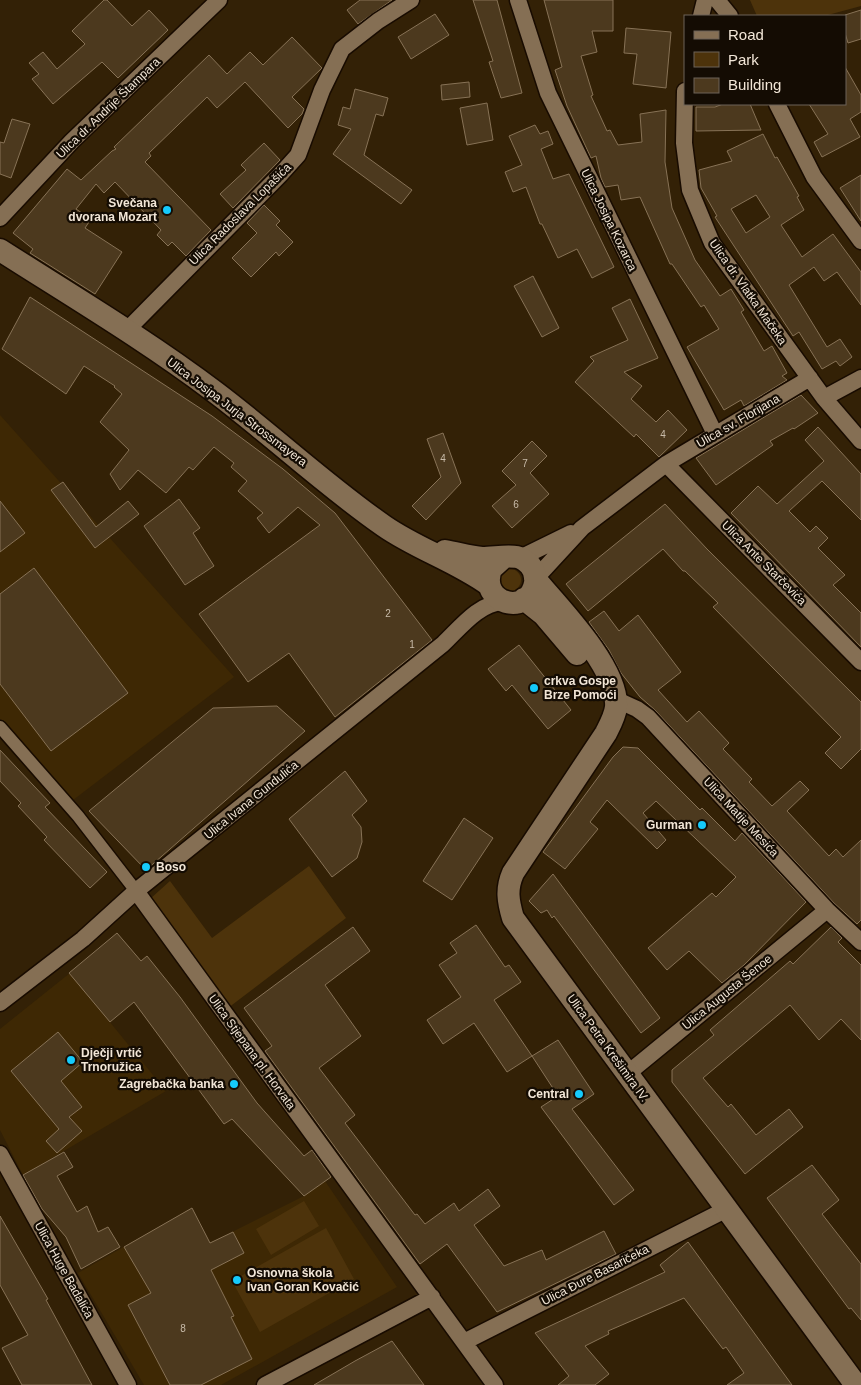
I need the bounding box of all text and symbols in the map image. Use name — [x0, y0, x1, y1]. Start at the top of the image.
legend — [684, 15, 846, 105]
text: Road — [728, 26, 764, 43]
text: Park — [728, 51, 759, 68]
street label: Ulica dr. Andrije Štampara — [53, 54, 163, 161]
text: Building — [728, 76, 781, 93]
street label: Ulica Radoslava Lopašića — [186, 160, 294, 268]
street label: Ulica Josipa Kozarca — [578, 167, 640, 274]
place label: Svečana dvorana Mozart — [68, 196, 157, 224]
marker: Svečana dvorana Mozart — [161, 204, 173, 216]
street label: Ulica dr. Vlatka Mačeka — [706, 237, 790, 348]
street label: Ulica Josipa Jurja Strossmayera — [164, 355, 310, 469]
street label: Ulica sv. Florijana — [694, 391, 782, 451]
house number: 4 — [660, 429, 666, 440]
house number: 4 — [440, 453, 446, 464]
house number: 7 — [522, 458, 528, 469]
house number: 6 — [513, 499, 519, 510]
street label: Ulica Ante Starčevića — [719, 518, 809, 608]
house number: 2 — [385, 608, 391, 619]
house number: 1 — [409, 639, 415, 650]
place label: crkva Gospe Brze Pomoći — [544, 674, 617, 702]
marker: crkva Gospe Brze Pomoći — [528, 682, 540, 694]
street label: Ulica Ivana Gundulića — [201, 758, 301, 842]
street label: Ulica Matije Mesića — [701, 774, 782, 860]
place label: Gurman — [646, 818, 692, 832]
marker: Gurman — [696, 819, 708, 831]
place label: Boso — [156, 860, 186, 874]
marker: Boso — [140, 861, 152, 873]
street label: Ulica Augusta Šenoe — [679, 951, 775, 1033]
street label: Ulica Petra Krešimira IV. — [564, 991, 652, 1105]
street label: Ulica Stjepana pl. Horvata — [206, 992, 299, 1112]
place label: Dječji vrtić Trnoružica — [81, 1046, 142, 1074]
marker: Dječji vrtić Trnoružica — [65, 1054, 77, 1066]
place label: Zagrebačka banka — [119, 1077, 224, 1091]
marker: Zagrebačka banka — [228, 1078, 240, 1090]
place label: Central — [528, 1087, 569, 1101]
marker: Central — [573, 1088, 585, 1100]
street label: Ulica Huge Badalića — [32, 1219, 96, 1321]
street label: Ulica Đure Basaričeka — [539, 1242, 651, 1308]
place label: Osnovna škola Ivan Goran Kovačić — [247, 1266, 359, 1294]
marker: Osnovna škola Ivan Goran Kovačić — [231, 1274, 243, 1286]
house number: 8 — [180, 1323, 186, 1334]

